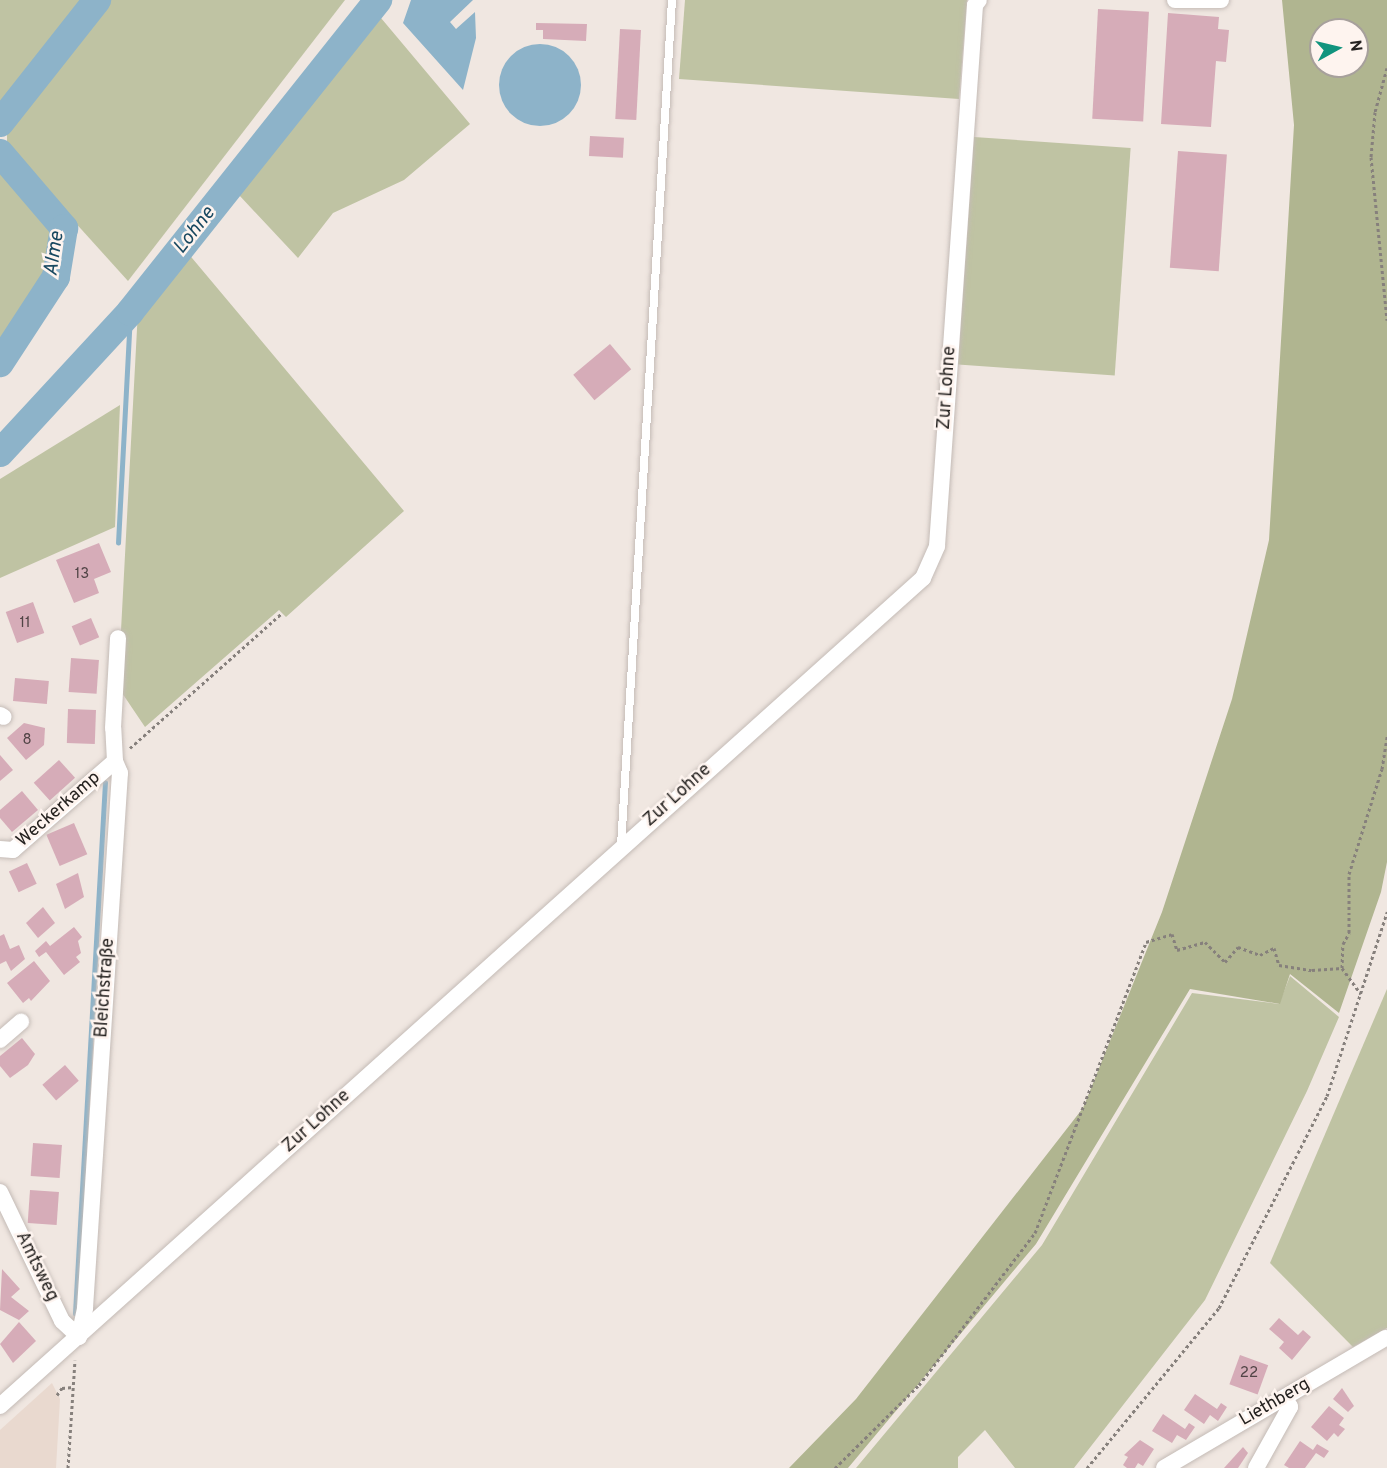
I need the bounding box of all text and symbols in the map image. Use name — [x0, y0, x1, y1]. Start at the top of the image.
north arrow — [1309, 18, 1369, 78]
text: N — [1344, 39, 1366, 53]
water label: Lohne — [169, 203, 221, 259]
water label: Alme — [40, 230, 70, 278]
street label: Zur Lohne — [934, 346, 962, 430]
house number: 13 — [75, 566, 89, 584]
house number: 11 — [19, 615, 31, 633]
house number: 8 — [22, 732, 32, 750]
street label: Zur Lohne — [640, 760, 716, 832]
street label: Weckerkamp — [13, 768, 105, 852]
street label: Bleichstraße — [92, 937, 120, 1039]
street label: Zur Lohne — [279, 1086, 355, 1158]
street label: Amtsweg — [10, 1229, 62, 1305]
house number: 22 — [1240, 1365, 1258, 1383]
street label: Liethberg — [1236, 1374, 1314, 1432]

